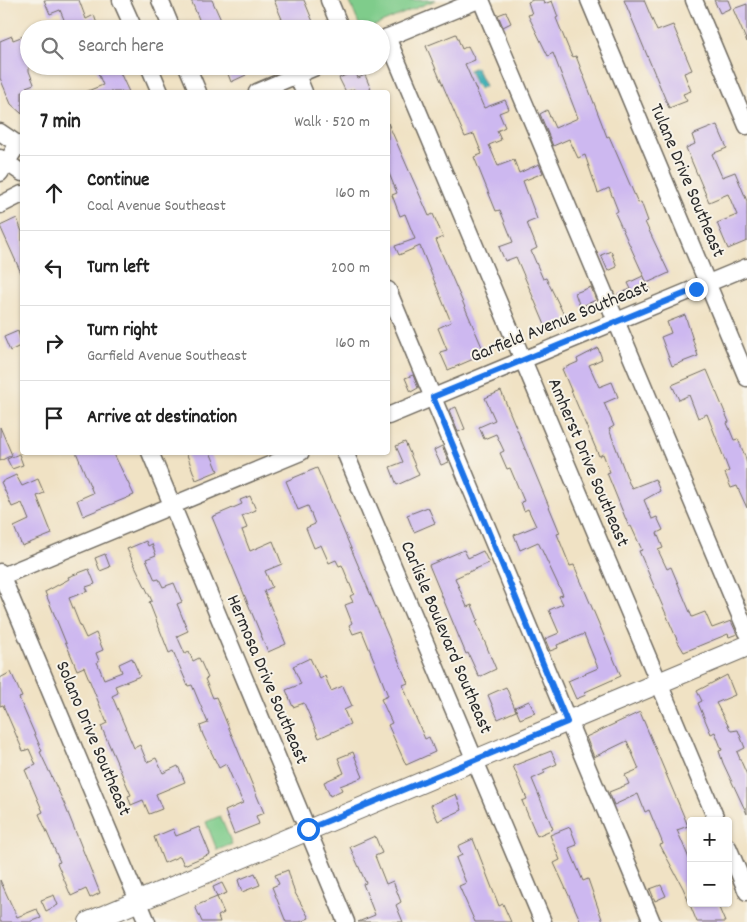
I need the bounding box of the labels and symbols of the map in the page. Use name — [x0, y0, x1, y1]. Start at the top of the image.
street label: Tulane Drive Southeast — [641, 100, 731, 262]
street label: Garfield Avenue Southeast — [467, 275, 653, 371]
route end — [685, 278, 708, 301]
street label: Amherst Drive Southeast — [539, 374, 635, 552]
street label: Carlisle Boulevard Southeast — [392, 537, 498, 739]
street label: Hermosa Drive Southeast — [218, 591, 314, 769]
street label: Solano Drive Southeast — [47, 657, 137, 821]
route start — [297, 818, 320, 841]

